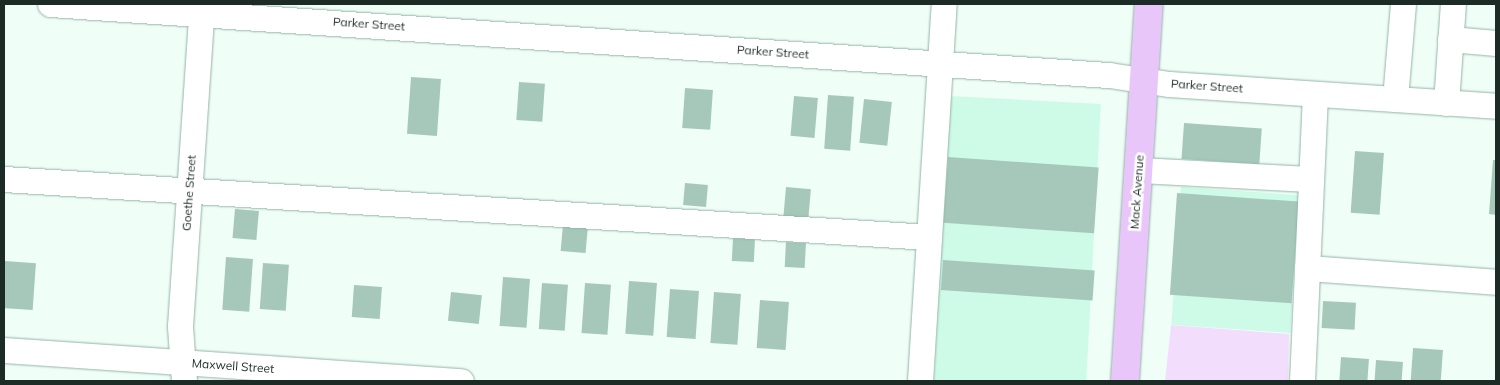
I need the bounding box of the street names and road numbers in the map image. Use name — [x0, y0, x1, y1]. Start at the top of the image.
street label: Parker Street — [332, 14, 406, 34]
street label: Parker Street — [736, 42, 810, 62]
street label: Parker Street — [1170, 76, 1244, 96]
street label: Goethe Street — [179, 154, 199, 232]
street label: Mack Avenue — [1127, 154, 1147, 230]
street label: Maxwell Street — [191, 356, 275, 376]

